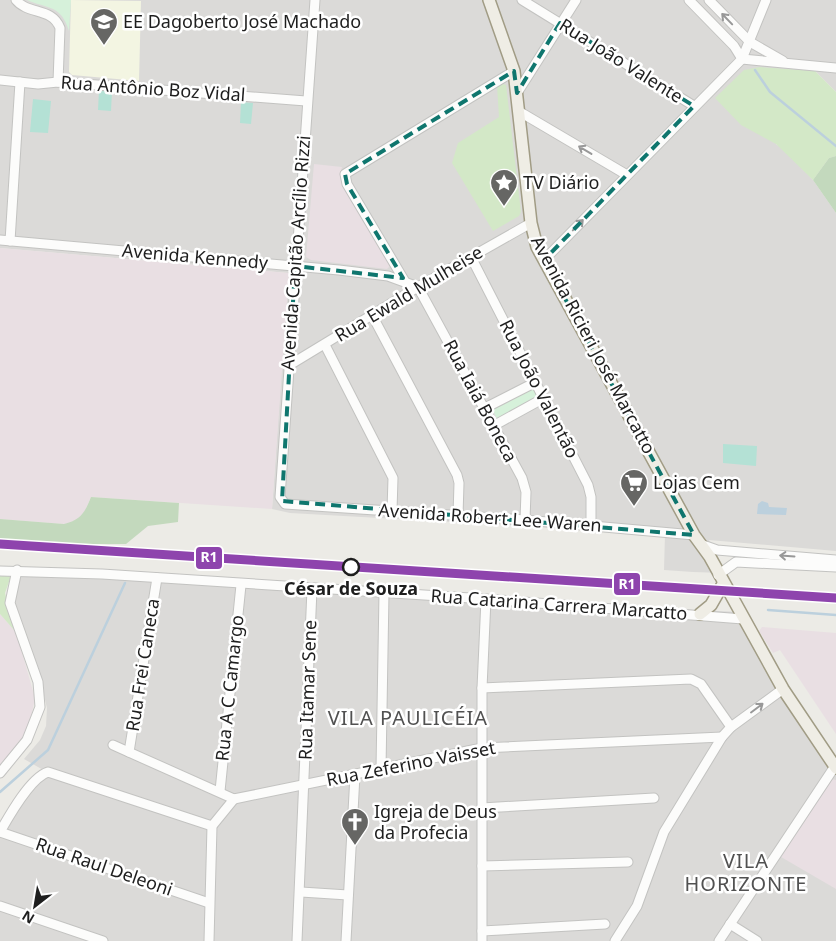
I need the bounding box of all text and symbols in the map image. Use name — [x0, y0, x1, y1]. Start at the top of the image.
school or university icon: EE Dagoberto José Machado — [89, 7, 119, 46]
place label: EE Dagoberto José Machado — [123, 9, 361, 33]
street label: Rua João Valente — [555, 12, 688, 108]
one-way arrow — [721, 12, 733, 25]
street label: Rua Antônio Boz Vidal — [60, 70, 246, 106]
street label: Avenida Capitão Arcílio Rizzi — [275, 134, 315, 371]
one-way arrow — [579, 145, 593, 155]
place icon: TV Diário — [489, 168, 519, 207]
place label: TV Diário — [523, 170, 599, 194]
one-way arrow — [572, 219, 584, 232]
street label: Avenida Ricieri José Marcatto — [526, 231, 662, 458]
street label: Avenida Kennedy — [121, 238, 270, 274]
street label: Rua Ewald Mulheise — [330, 239, 487, 347]
street label: Rua João Valentão — [495, 315, 585, 462]
street label: Rua Iaiá Boneca — [439, 335, 523, 466]
supermarket icon: Lojas Cem — [619, 468, 649, 507]
place label: Lojas Cem — [653, 470, 740, 494]
street label: Avenida Robert Lee Waren — [378, 497, 602, 537]
line badge: R1 — [195, 546, 223, 570]
text: R1 — [200, 547, 218, 566]
one-way arrow — [780, 551, 796, 560]
marker: César de Souza — [342, 558, 360, 576]
line badge: R1 — [613, 572, 641, 596]
text: R1 — [618, 574, 636, 593]
place label: César de Souza — [284, 576, 418, 600]
street label: Rua Catarina Carrera Marcatto — [430, 583, 688, 625]
street label: Rua Frei Caneca — [120, 597, 164, 733]
street label: Rua A C Camargo — [209, 614, 249, 762]
street label: Rua Itamar Sene — [293, 620, 321, 760]
one-way arrow — [750, 703, 764, 713]
district label: VILA PAULICÉIA — [328, 704, 488, 731]
street label: Rua Zeferino Vaisset — [324, 735, 498, 791]
place label: Igreja de Deus da Profecia — [374, 799, 497, 844]
church icon: Igreja de Deus da Profecia — [340, 807, 370, 846]
street label: Rua Raul Deleoni — [33, 831, 176, 901]
district label: VILA HORIZONTE — [685, 847, 807, 897]
north arrow — [10, 881, 60, 931]
text: N — [18, 906, 38, 929]

